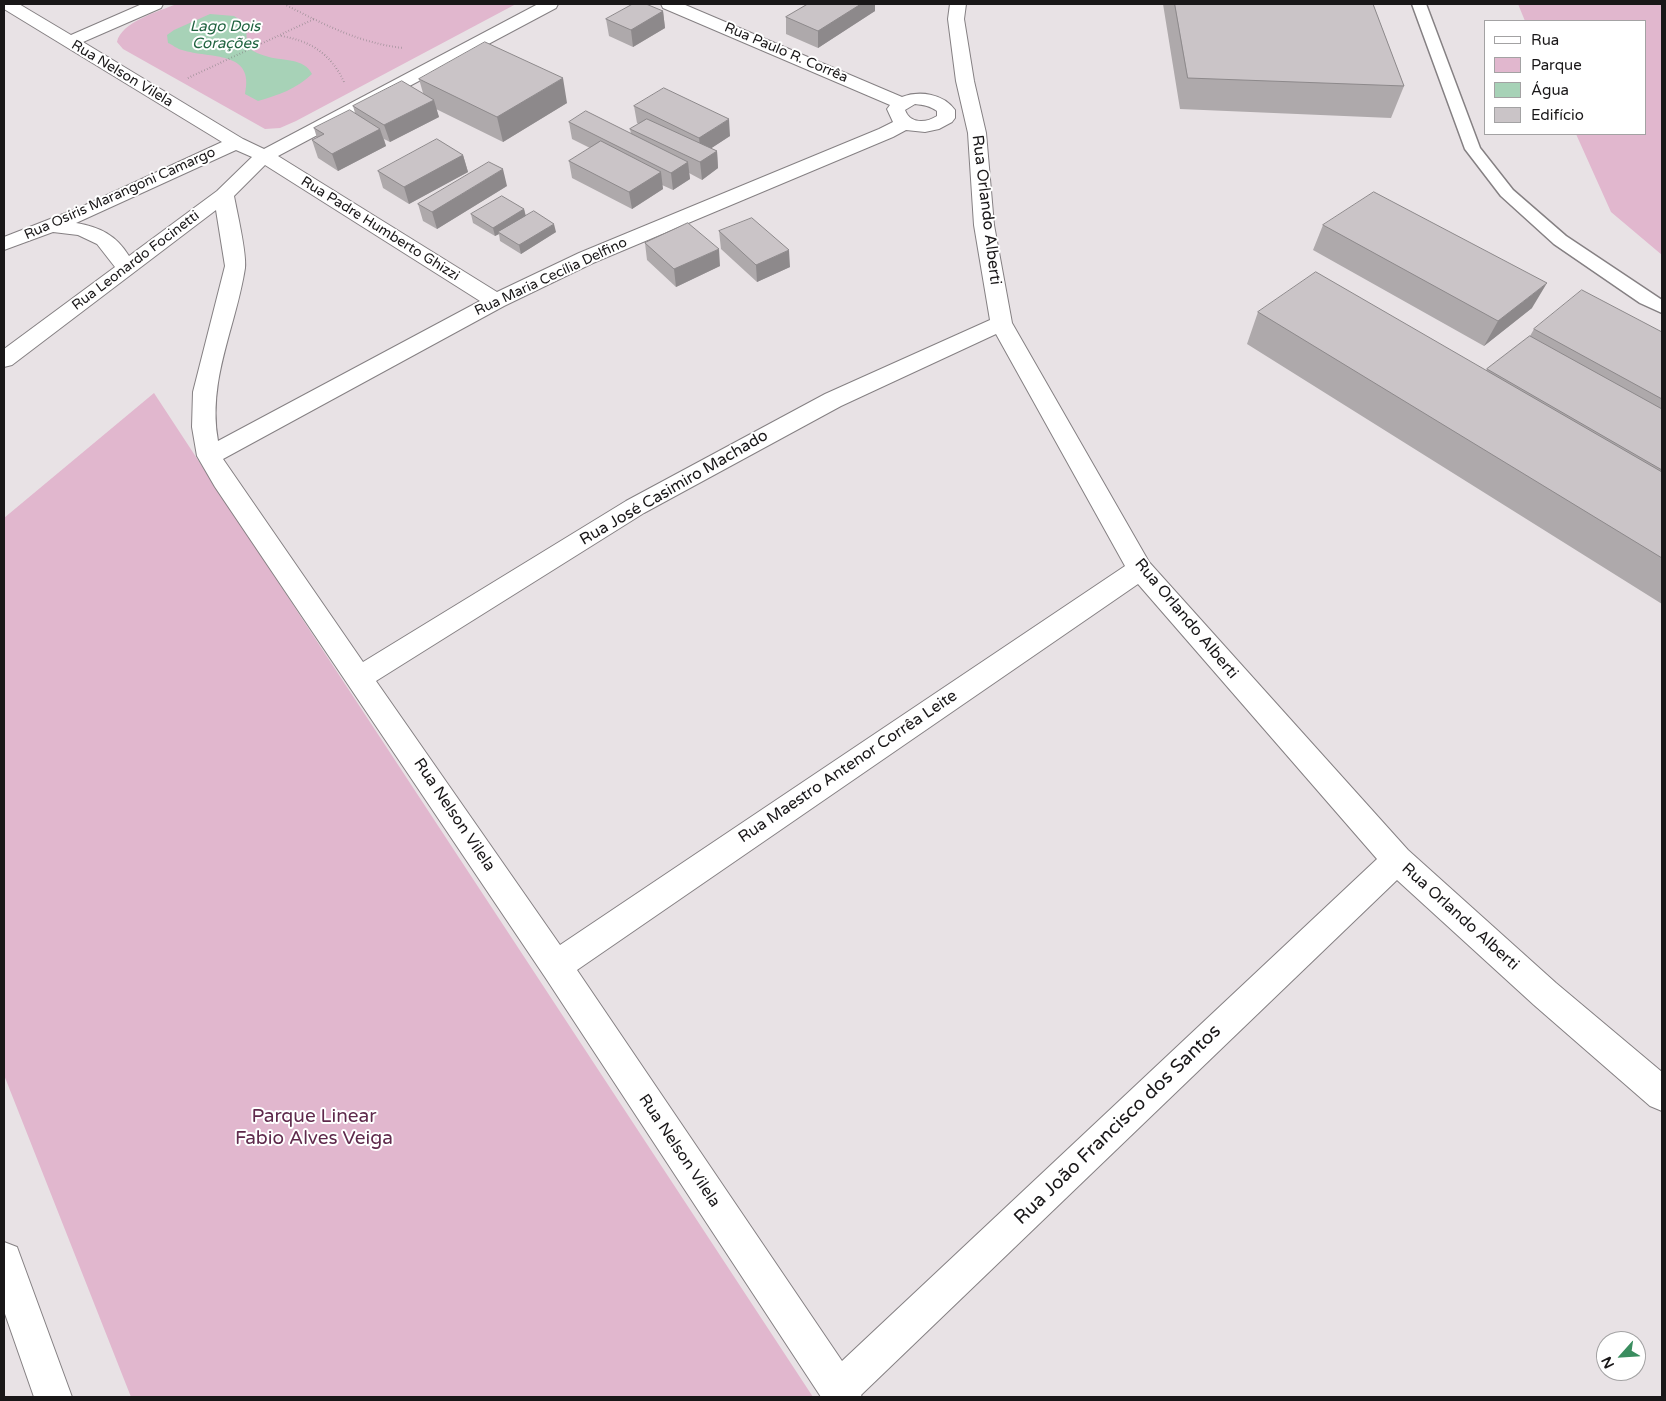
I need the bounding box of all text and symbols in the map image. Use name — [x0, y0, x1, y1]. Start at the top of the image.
water label: Lago Dois Corações — [190, 18, 260, 53]
street label: Rua Paulo R. Corrêa — [722, 19, 850, 87]
legend — [1484, 20, 1646, 135]
text: Rua — [1531, 31, 1559, 49]
street label: Rua Nelson Vilela — [68, 37, 176, 111]
text: Parque — [1531, 56, 1582, 74]
text: Água — [1531, 81, 1569, 99]
text: Edifício — [1531, 106, 1584, 124]
street label: Rua Orlando Alberti — [967, 134, 1005, 286]
street label: Rua Osíris Marangoni Camargo — [22, 144, 218, 244]
street label: Rua Padre Humberto Ghizzi — [298, 173, 462, 285]
street label: Rua Leonardo Focinetti — [69, 208, 203, 314]
street label: Rua Maria Cecília Delfino — [472, 234, 630, 320]
street label: Rua José Casimiro Machado — [576, 426, 772, 550]
street label: Rua Orlando Alberti — [1130, 555, 1242, 683]
street label: Rua Maestro Antenor Corrêa Leite — [735, 686, 961, 848]
street label: Rua Nelson Vilela — [409, 755, 499, 875]
street label: Rua Orlando Alberti — [1397, 859, 1523, 975]
street label: Rua João Francisco dos Santos — [1010, 1020, 1226, 1230]
street label: Rua Nelson Vilela — [634, 1091, 724, 1211]
park label: Parque Linear Fabio Alves Veiga — [235, 1106, 393, 1150]
north arrow — [1596, 1331, 1646, 1381]
text: N — [1598, 1354, 1618, 1371]

